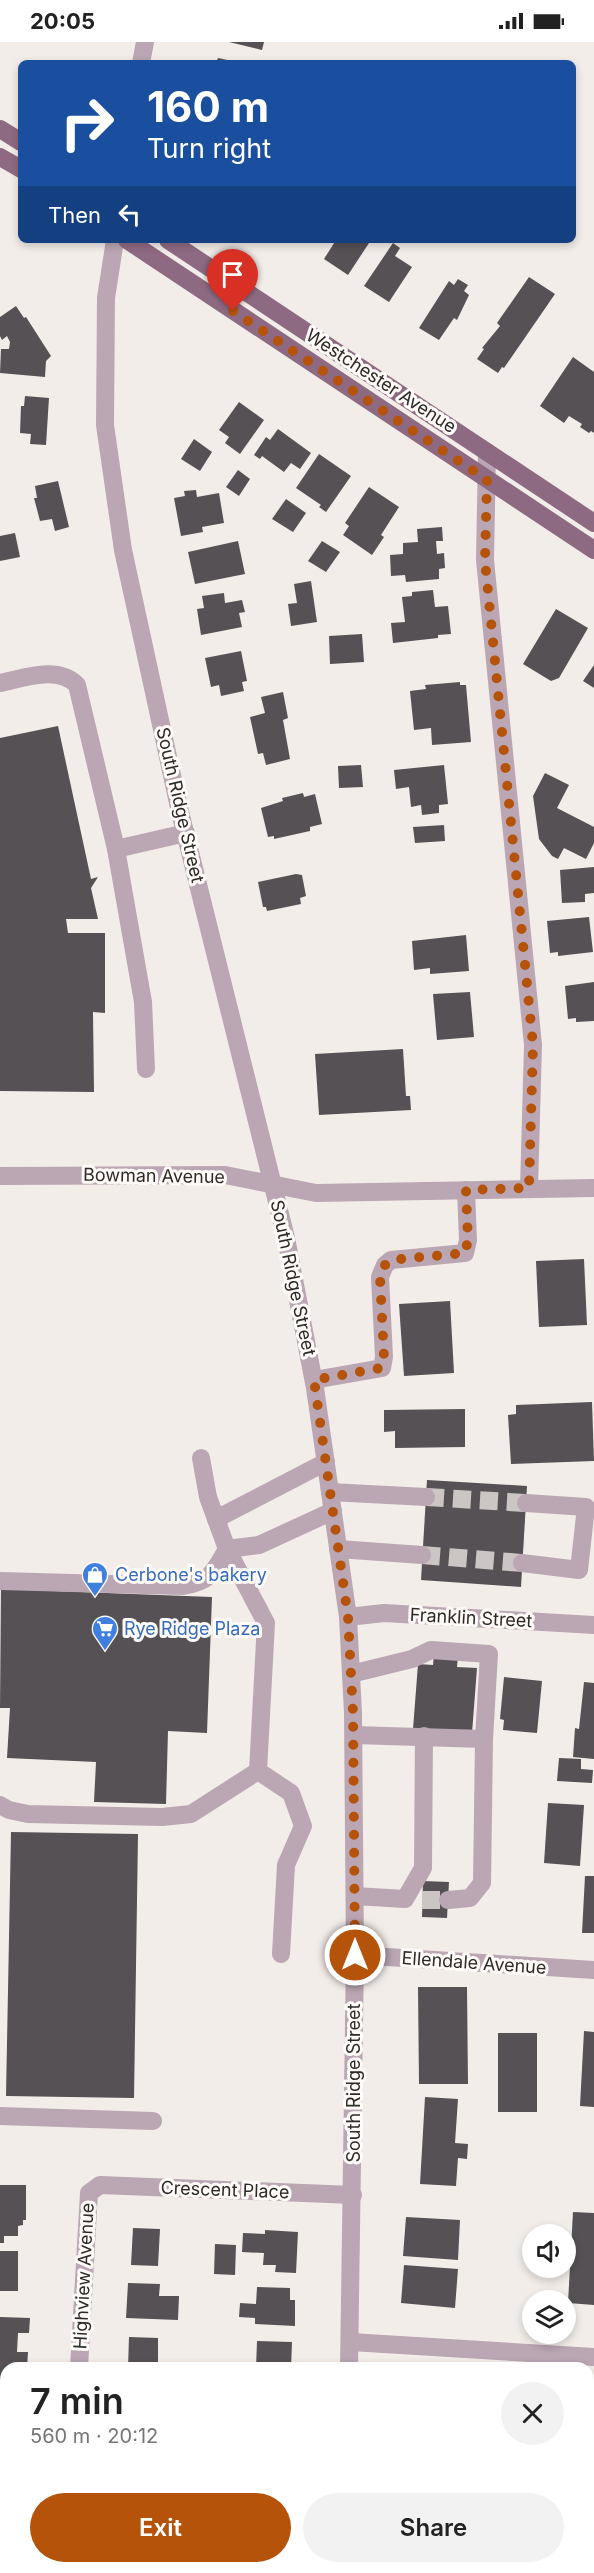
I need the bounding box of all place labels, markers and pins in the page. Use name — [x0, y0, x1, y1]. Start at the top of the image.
pin — [207, 249, 258, 311]
shop icon: Cerbone's bakery — [80, 1560, 110, 1598]
place label: Cerbone's bakery — [115, 1564, 267, 1585]
supermarket icon: Rye Ridge Plaza — [90, 1614, 120, 1652]
place label: Rye Ridge Plaza — [124, 1618, 260, 1639]

